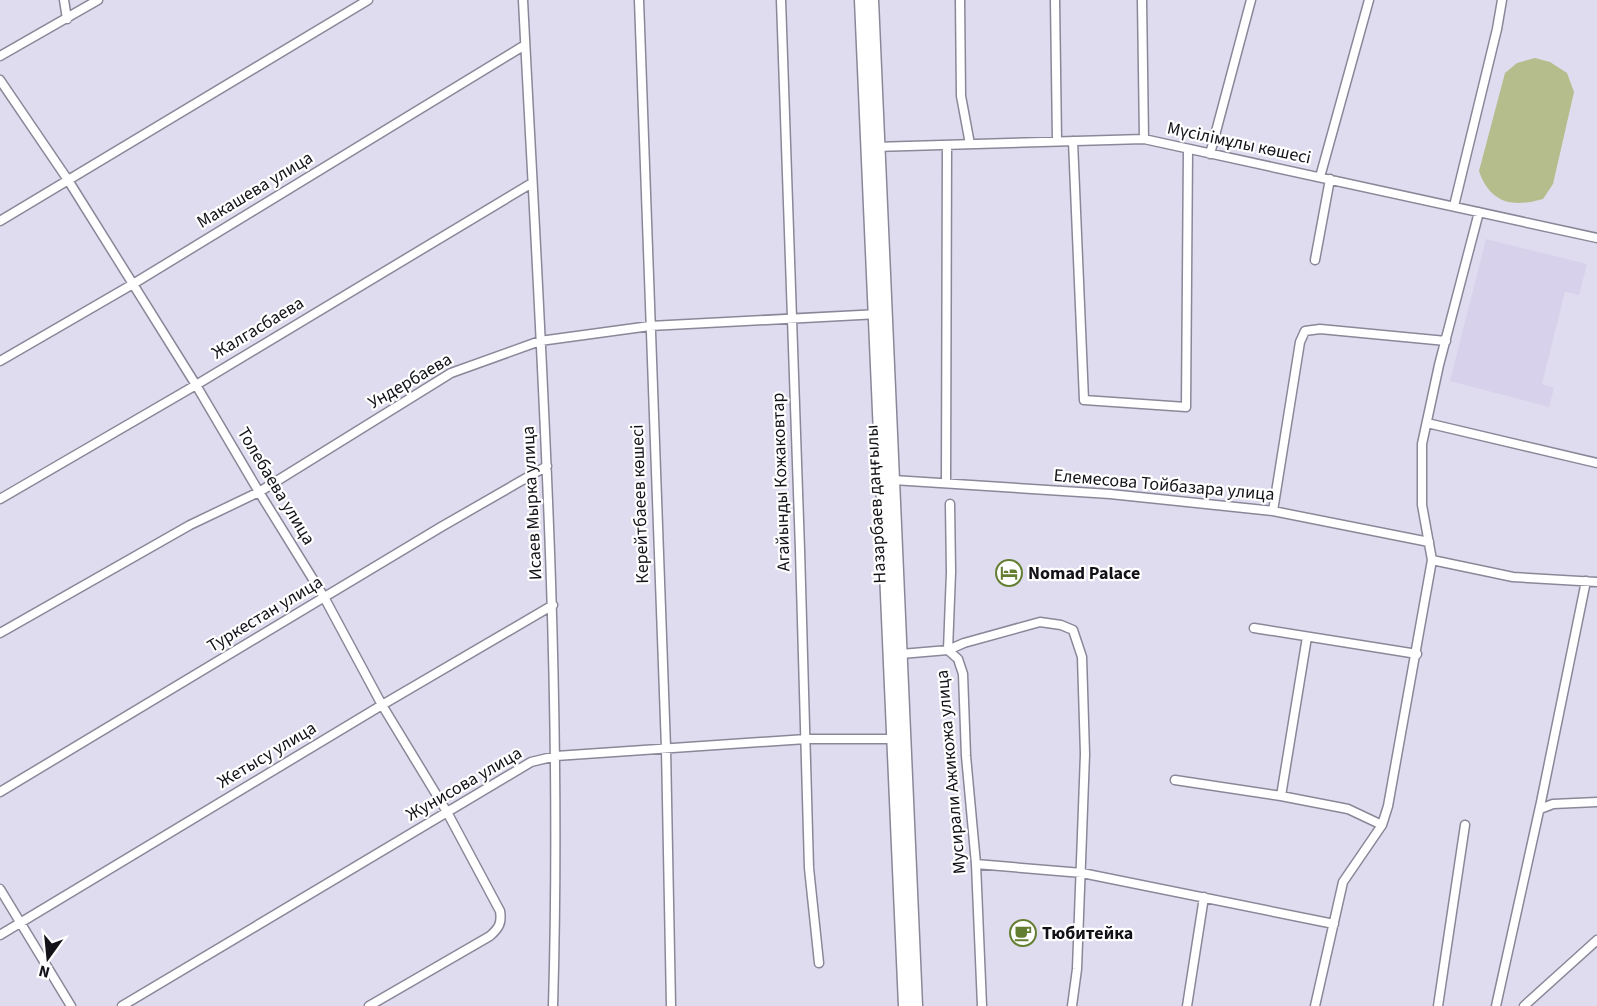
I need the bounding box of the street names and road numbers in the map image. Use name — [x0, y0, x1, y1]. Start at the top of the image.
street label: Мүсілімұлы көшесі — [1165, 116, 1313, 170]
street label: Макашева улица — [192, 145, 318, 235]
street label: Жалгасбаева — [207, 291, 309, 365]
street label: Ундербаева — [363, 347, 457, 415]
street label: Агайынды Кожаковтар — [765, 392, 797, 572]
street label: Толебаева улица — [231, 422, 321, 550]
street label: Керейтбаеев көшесі — [625, 424, 655, 584]
street label: Назарбаев даңғылы — [859, 424, 893, 584]
street label: Исаев Мырка улица — [515, 425, 549, 581]
street label: Елемесова Тойбазара улица — [1053, 463, 1275, 507]
street label: Туркестан улица — [202, 570, 328, 658]
street label: Мусирали Ажикожа улица — [930, 669, 972, 875]
street label: Жетысу улица — [213, 716, 321, 794]
street label: Жунисова улица — [401, 741, 527, 827]

